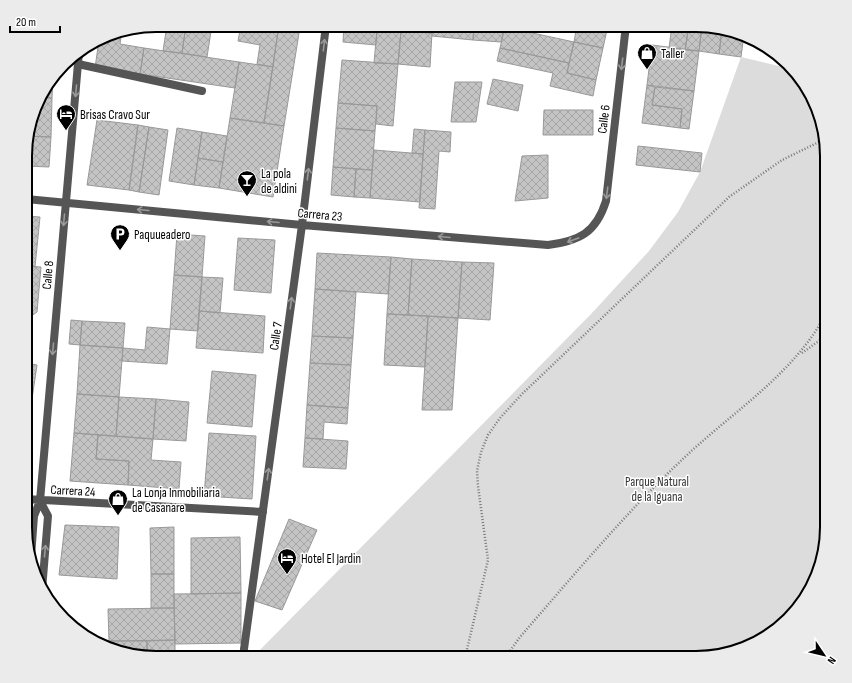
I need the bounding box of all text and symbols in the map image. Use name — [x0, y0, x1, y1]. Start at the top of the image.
scale bar — [10, 8, 60, 34]
text: 20 m — [16, 15, 36, 30]
one-way arrow — [320, 39, 328, 52]
shop icon: Taller — [636, 42, 658, 70]
place label: Taller — [661, 46, 684, 62]
one-way arrow — [618, 57, 625, 70]
one-way arrow — [72, 84, 80, 97]
hotel icon: Brisas Cravo Sur — [55, 103, 77, 131]
street label: Calle 6 — [594, 103, 614, 134]
place label: Brisas Cravo Sur — [80, 107, 150, 123]
place label: La pola de aldini — [261, 166, 297, 197]
one-way arrow — [304, 168, 312, 181]
bar icon: La pola de aldini — [236, 169, 258, 197]
one-way arrow — [603, 186, 611, 199]
street label: Carrera 23 — [297, 205, 343, 225]
one-way arrow — [137, 206, 150, 214]
one-way arrow — [60, 213, 68, 226]
one-way arrow — [267, 219, 280, 226]
parking icon: Paquueadero — [109, 223, 131, 251]
place label: Paquueadero — [134, 227, 190, 243]
one-way arrow — [438, 233, 451, 240]
one-way arrow — [567, 237, 580, 244]
street label: Calle 8 — [39, 260, 57, 290]
one-way arrow — [287, 297, 295, 310]
street label: Calle 7 — [266, 320, 286, 351]
one-way arrow — [49, 343, 56, 356]
one-way arrow — [264, 467, 272, 480]
park label: Parque Natural de la Iguana — [625, 474, 689, 505]
street label: Carrera 24 — [50, 482, 96, 500]
place label: La Lonja Inmobiliaria de Casanare — [132, 485, 220, 516]
shop icon: La Lonja Inmobiliaria de Casanare — [107, 488, 129, 516]
one-way arrow — [42, 545, 49, 558]
hotel icon: Hotel El Jardin — [276, 547, 298, 575]
place label: Hotel El Jardin — [301, 551, 361, 567]
north arrow — [804, 635, 844, 675]
text: N — [825, 654, 839, 667]

